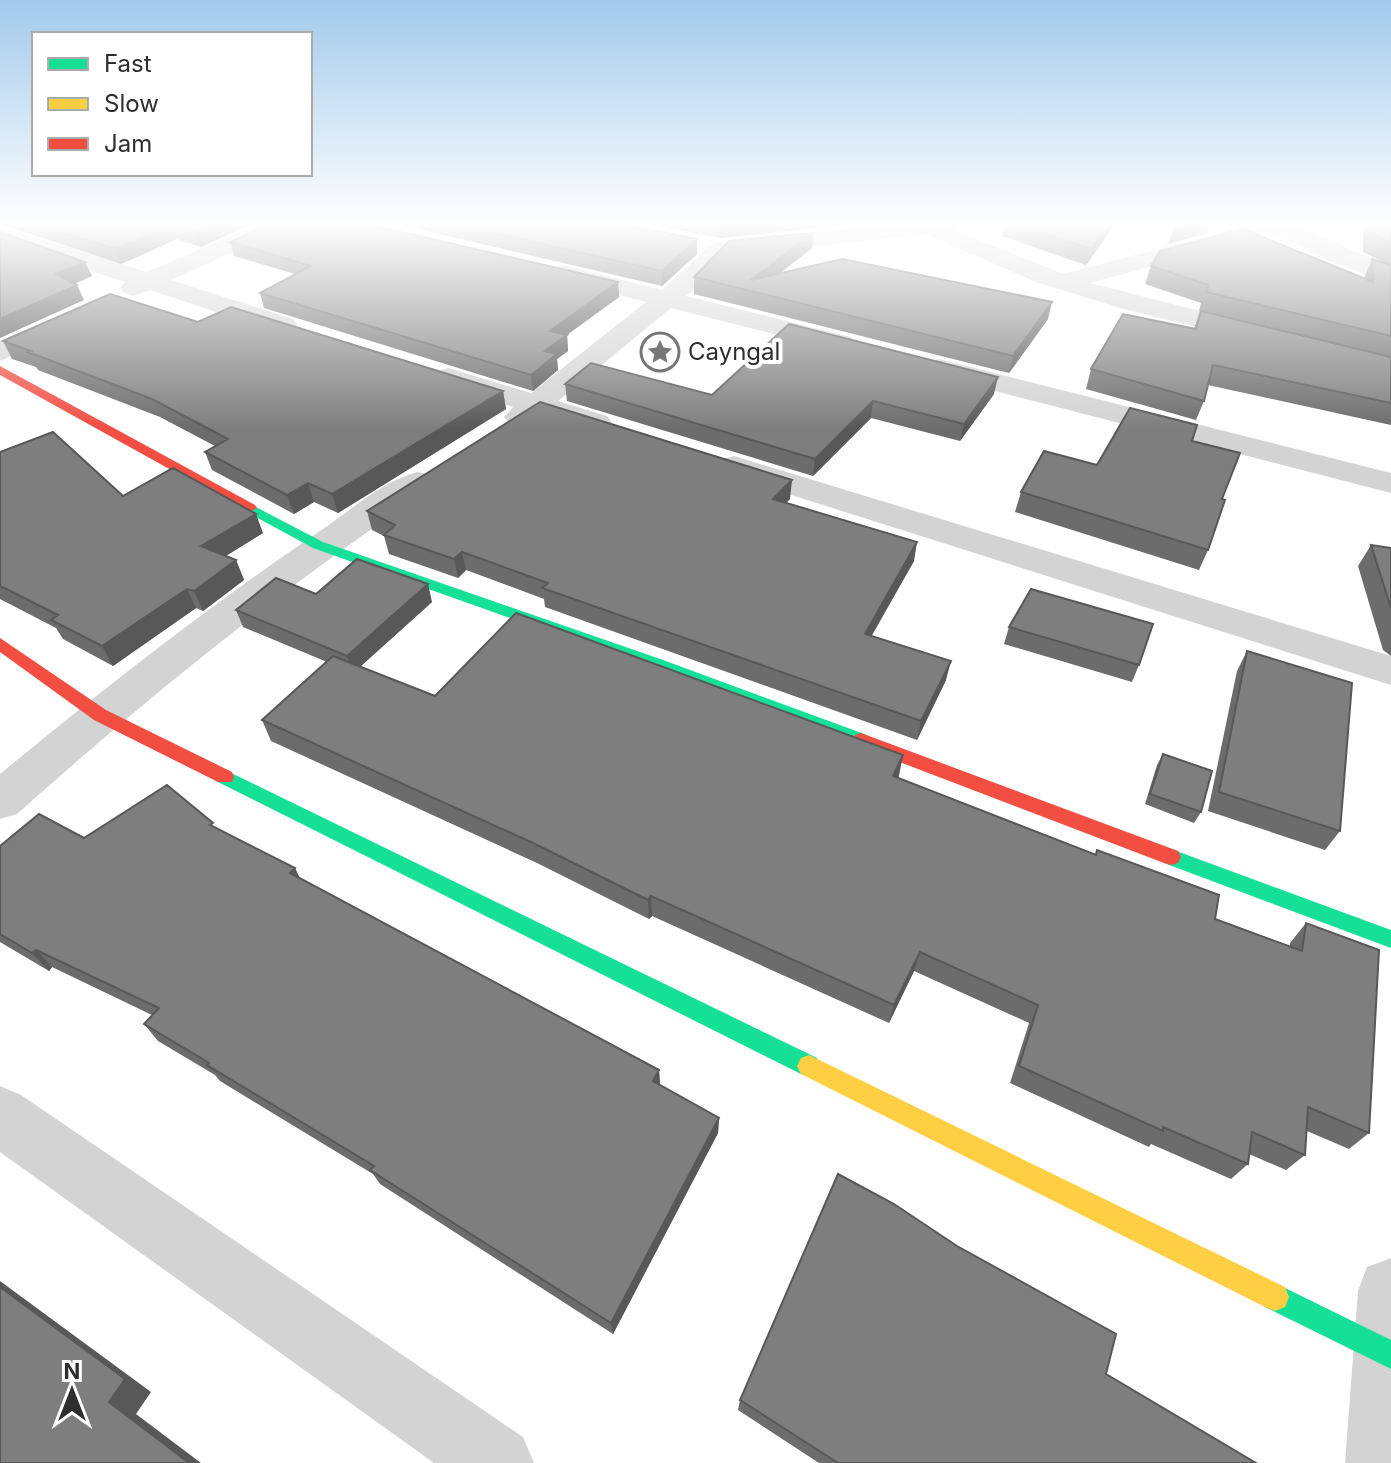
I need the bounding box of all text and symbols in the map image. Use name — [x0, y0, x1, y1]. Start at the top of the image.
legend — [32, 32, 312, 176]
text: Fast — [104, 49, 152, 78]
text: Slow — [104, 89, 159, 118]
text: Jam — [104, 129, 152, 158]
place icon: Cayngal — [639, 331, 681, 373]
place label: Cayngal — [688, 337, 780, 366]
north arrow — [32, 1351, 112, 1431]
text: N — [64, 1358, 80, 1384]

